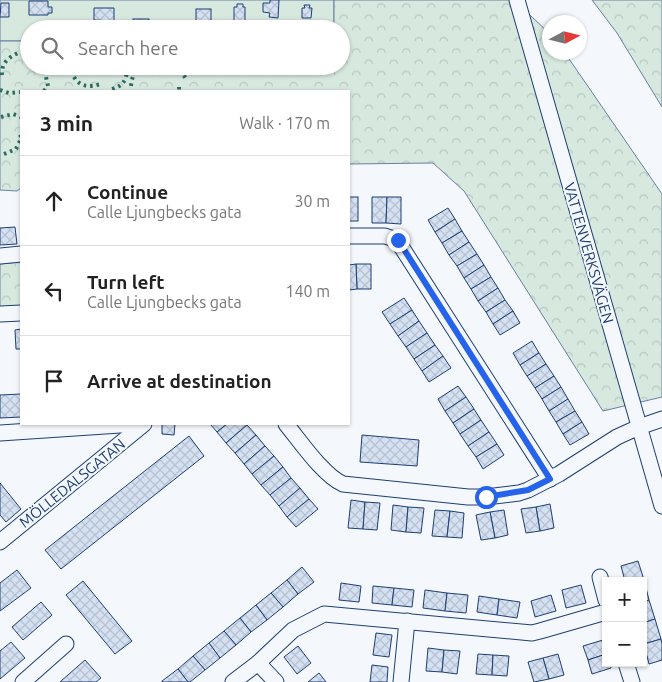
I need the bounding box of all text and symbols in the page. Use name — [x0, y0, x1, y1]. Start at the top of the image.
north arrow — [542, 15, 587, 60]
search box — [20, 20, 350, 75]
icon: search — [38, 34, 66, 62]
text: Search here — [78, 37, 178, 59]
text: 3 min — [40, 111, 93, 135]
text: Walk · 170 m — [239, 114, 330, 132]
text: Continue — [87, 181, 168, 203]
street label: VATTENVERKSVÄGEN — [561, 181, 617, 325]
icon: ahead — [40, 187, 68, 215]
text: 30 m — [294, 192, 330, 210]
text: Calle Ljungbecks gata — [87, 203, 242, 221]
route end — [387, 229, 410, 252]
text: Turn left — [87, 271, 165, 293]
icon: left — [40, 277, 68, 305]
text: 140 m — [285, 282, 330, 300]
text: Calle Ljungbecks gata — [87, 293, 242, 311]
icon: arrive — [40, 367, 68, 395]
text: Arrive at destination — [87, 370, 272, 392]
street label: MÖLLEDALSGATAN — [16, 435, 128, 531]
route start — [475, 486, 498, 509]
map controls — [602, 577, 647, 667]
button: + — [602, 577, 647, 622]
button: − — [602, 622, 647, 667]

